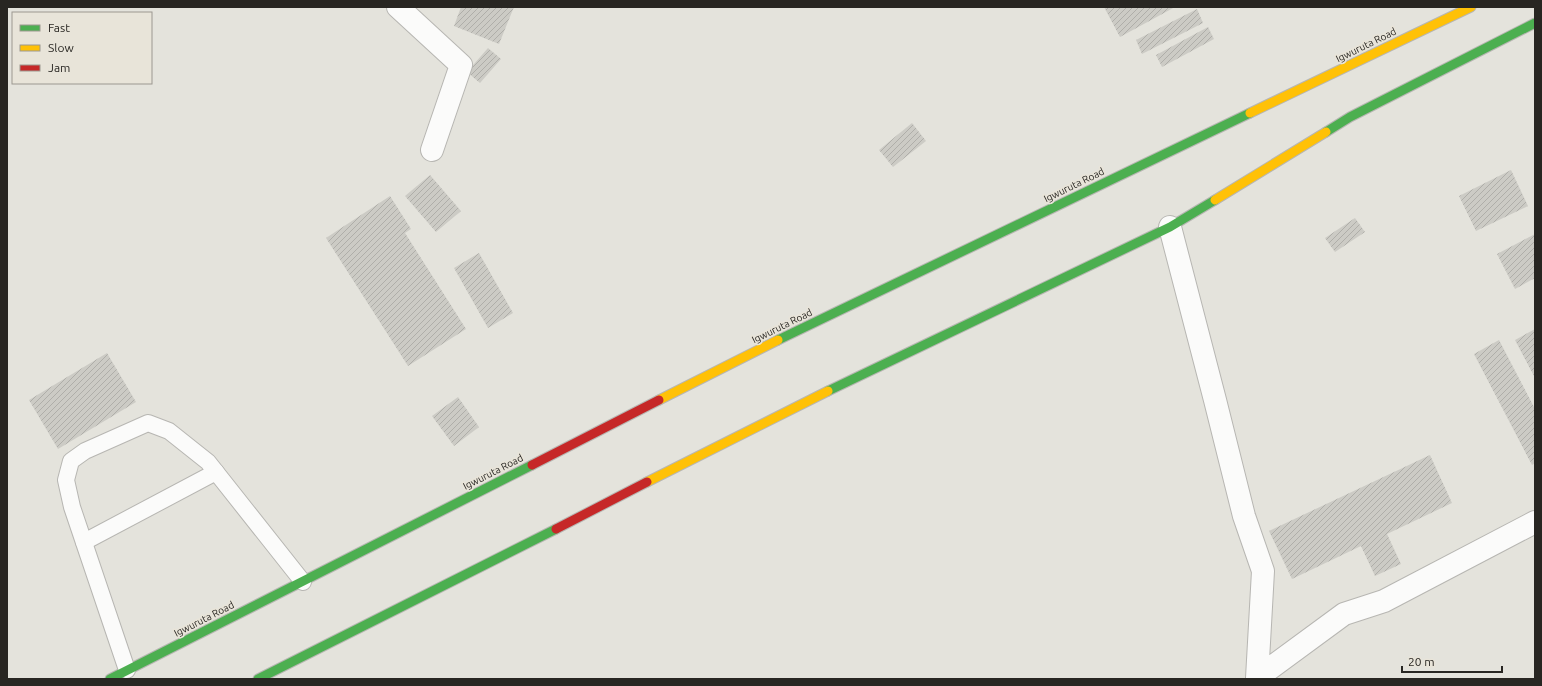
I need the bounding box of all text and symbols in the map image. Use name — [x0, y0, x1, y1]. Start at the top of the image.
legend — [12, 12, 152, 84]
text: Fast — [48, 21, 70, 34]
street label: Igwuruta Road — [1334, 26, 1398, 64]
text: Slow — [48, 41, 74, 54]
text: Jam — [48, 61, 70, 74]
street label: Igwuruta Road — [1042, 166, 1106, 204]
street label: Igwuruta Road — [750, 307, 814, 345]
street label: Igwuruta Road — [461, 452, 525, 492]
street label: Igwuruta Road — [172, 599, 236, 639]
scale bar — [1402, 648, 1502, 674]
text: 20 m — [1408, 655, 1435, 668]

